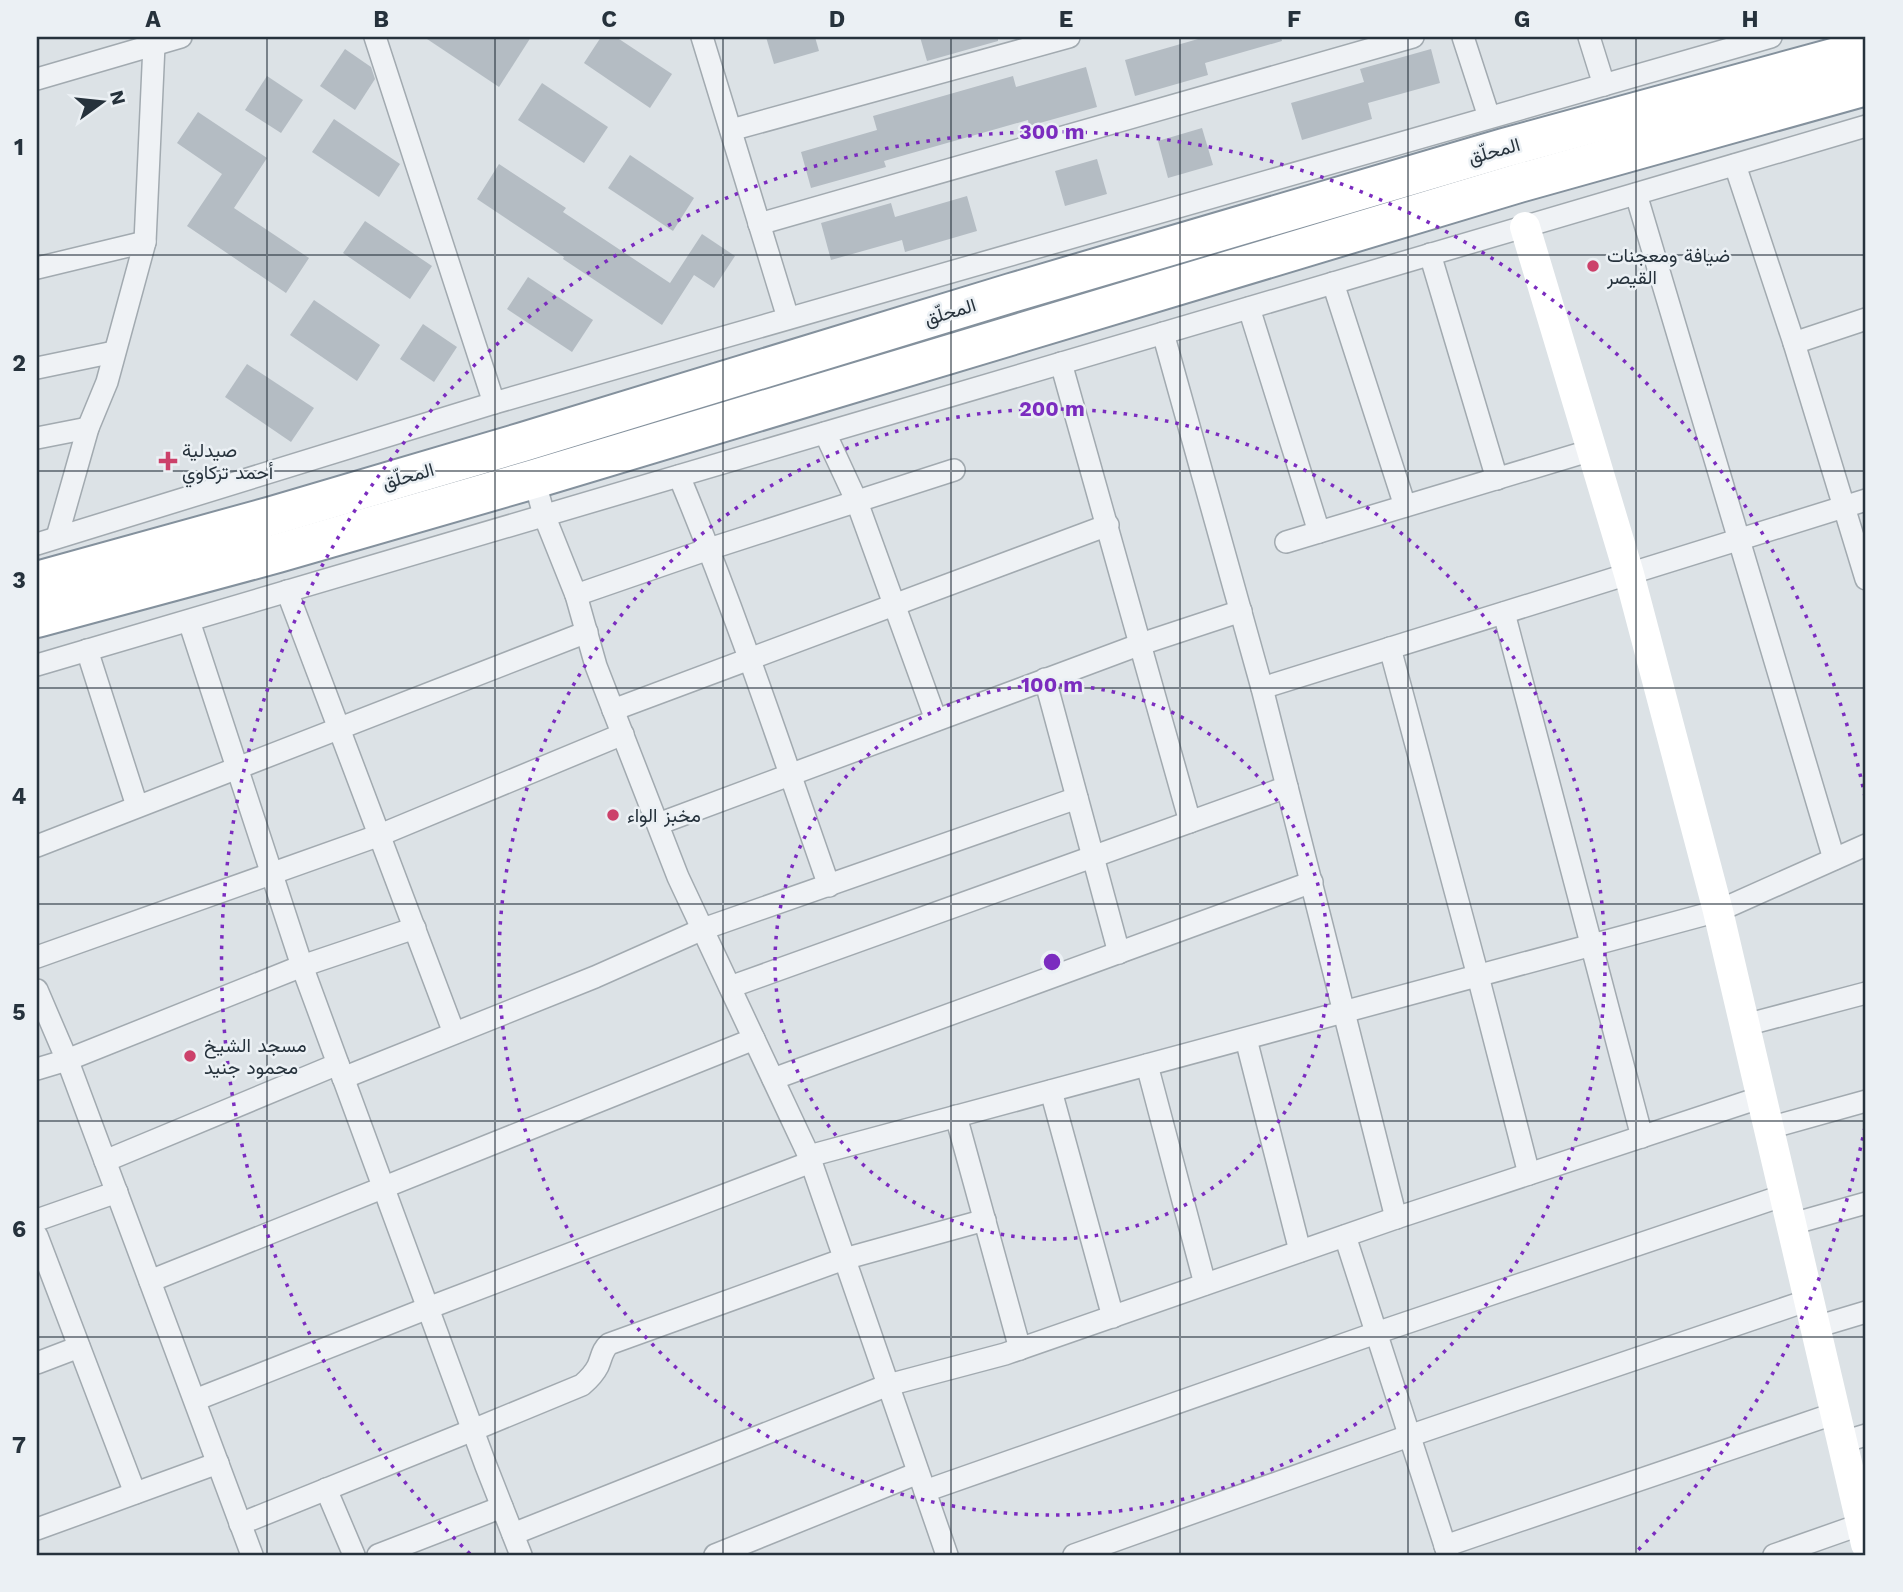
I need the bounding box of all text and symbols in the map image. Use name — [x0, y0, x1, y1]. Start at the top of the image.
text: A — [145, 6, 161, 33]
text: B — [373, 6, 389, 33]
text: C — [601, 6, 617, 33]
text: D — [829, 6, 845, 33]
text: E — [1059, 6, 1073, 33]
text: F — [1287, 6, 1301, 33]
text: G — [1514, 6, 1530, 33]
text: H — [1741, 6, 1759, 33]
north arrow — [66, 66, 136, 136]
text: N — [105, 88, 131, 108]
text: 300 m — [1019, 119, 1085, 144]
street label: المحلّق — [1465, 133, 1523, 169]
text: 1 — [14, 134, 24, 161]
place label: ضيافة ومعجنات القيصر — [1606, 244, 1730, 289]
marker: ضيافة ومعجنات القيصر — [1585, 258, 1601, 274]
street label: المحلّق — [921, 293, 979, 331]
text: 2 — [12, 350, 26, 377]
text: 200 m — [1019, 396, 1085, 421]
place label: صيدلية أحمد تركاوي — [182, 439, 273, 488]
marker: صيدلية أحمد تركاوي — [160, 453, 176, 469]
street label: المحلّق — [379, 458, 437, 494]
text: 3 — [12, 567, 26, 594]
text: 100 m — [1021, 672, 1083, 697]
text: 4 — [12, 783, 27, 810]
place label: مخبز الواء — [627, 804, 701, 827]
marker: مخبز الواء — [605, 807, 621, 823]
centre of rings — [1040, 950, 1064, 974]
text: 5 — [12, 999, 26, 1026]
place label: مسجد الشيخ محمود جنيد — [204, 1034, 307, 1079]
marker: مسجد الشيخ محمود جنيد — [182, 1048, 198, 1064]
text: 6 — [12, 1216, 26, 1243]
text: 7 — [12, 1432, 26, 1459]

